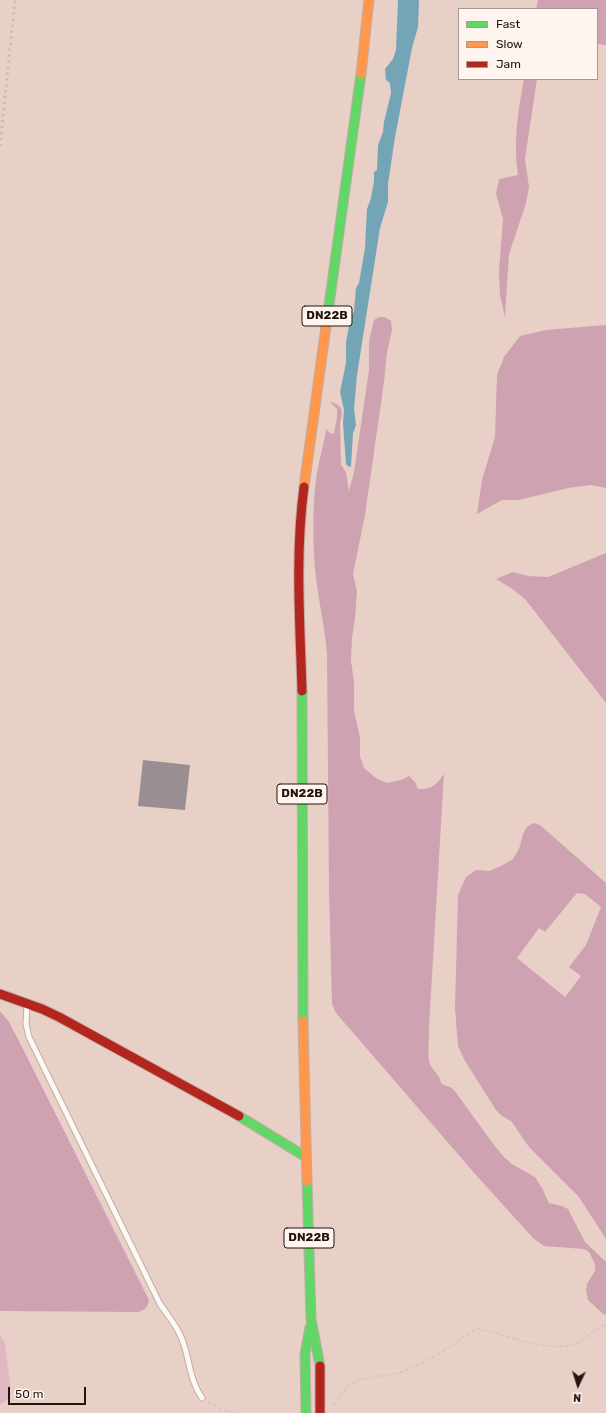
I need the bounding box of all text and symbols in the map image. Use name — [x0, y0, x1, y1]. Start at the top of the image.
legend — [458, 8, 598, 80]
text: Fast — [496, 17, 520, 31]
text: Slow — [496, 37, 523, 51]
text: Jam — [496, 57, 521, 71]
road number: DN22B — [302, 306, 352, 326]
road number: DN22B — [277, 784, 327, 804]
road number: DN22B — [284, 1228, 334, 1248]
north arrow — [558, 1365, 598, 1405]
scale bar — [10, 1379, 88, 1405]
text: 50 m — [15, 1387, 43, 1401]
text: N — [573, 1391, 582, 1404]

